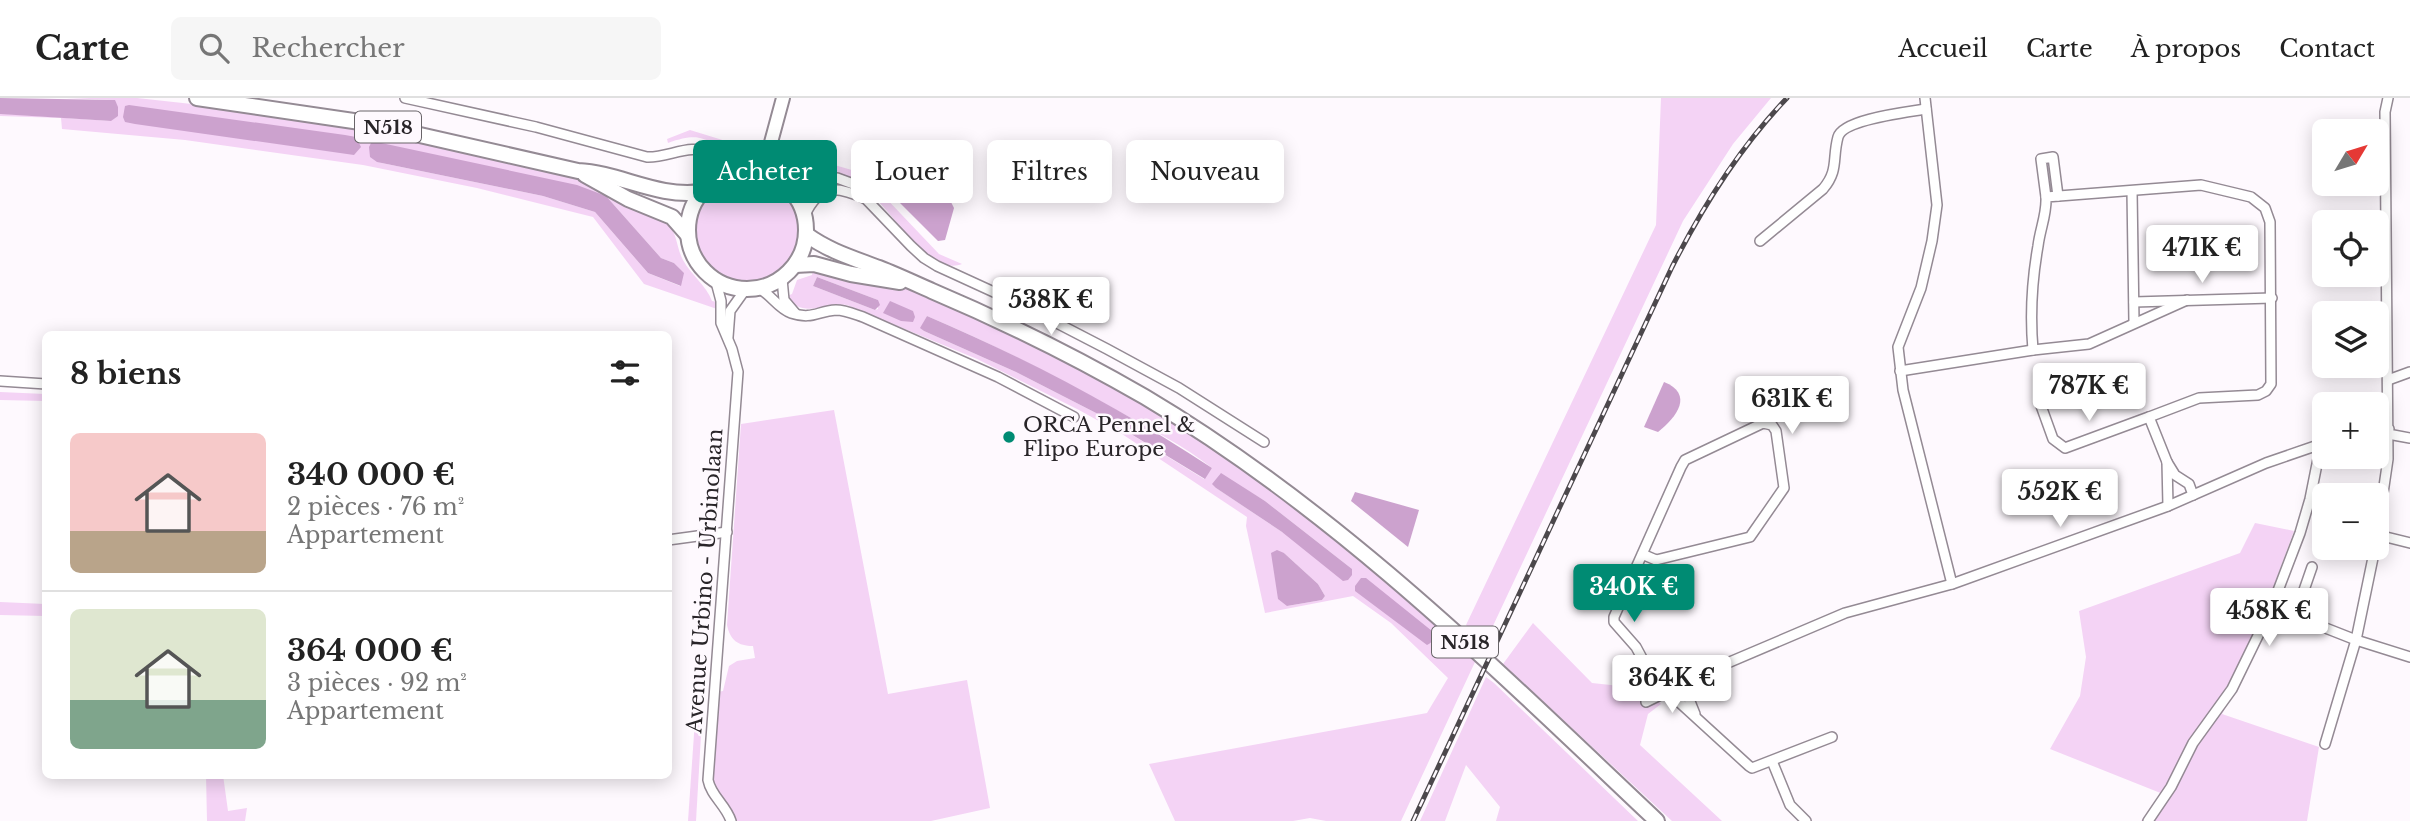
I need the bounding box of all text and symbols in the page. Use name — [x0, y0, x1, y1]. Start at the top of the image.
search box — [171, 17, 661, 80]
text: Carte — [35, 28, 129, 69]
icon: search — [195, 29, 233, 67]
text: Rechercher — [251, 32, 405, 64]
text: Accueil — [1898, 34, 1988, 63]
text: Carte — [2026, 34, 2093, 63]
text: À propos — [2131, 34, 2241, 63]
text: Contact — [2279, 34, 2375, 63]
road number: N518 — [355, 112, 421, 142]
north arrow — [2312, 119, 2389, 196]
map controls — [2312, 119, 2389, 560]
chip: Acheter — [693, 140, 837, 203]
chip: Louer — [851, 140, 973, 203]
chip: Filtres — [987, 140, 1112, 203]
chip: Nouveau — [1126, 140, 1284, 203]
button: locate — [2312, 210, 2389, 287]
pin: 471K € — [2145, 226, 2259, 285]
text: 471K € — [2162, 234, 2242, 262]
pin: 538K € — [994, 278, 1108, 337]
text: 538K € — [1009, 286, 1093, 314]
button: layers — [2312, 301, 2389, 378]
icon: filters — [606, 354, 644, 392]
text: 8 biens — [70, 355, 181, 392]
pin: 787K € — [2032, 364, 2146, 423]
text: 787K € — [2049, 372, 2129, 400]
pin: 631K € — [1735, 376, 1849, 436]
text: 631K € — [1751, 385, 1833, 413]
button: + — [2312, 392, 2389, 469]
place label: ORCA Pennel & Flipo Europe — [1023, 412, 1195, 462]
street label: Avenue Urbino - Urbinolaan — [681, 428, 729, 735]
marker: ORCA Pennel & Flipo Europe — [1001, 429, 1017, 445]
text: 340 000 € — [287, 456, 455, 493]
icon: home — [126, 461, 210, 545]
pin: 552K € — [2003, 470, 2117, 529]
text: 552K € — [2018, 478, 2102, 506]
button: − — [2312, 483, 2389, 560]
text: 2 pièces · 76 m² — [287, 493, 464, 521]
text: Appartement — [287, 521, 444, 549]
pin: 340K € — [1577, 564, 1691, 624]
text: 340K € — [1589, 573, 1679, 601]
pin: 458K € — [2212, 588, 2326, 648]
text: 458K € — [2226, 597, 2312, 625]
road number: N518 — [1432, 626, 1498, 657]
text: 364 000 € — [287, 632, 453, 669]
icon: home — [126, 637, 210, 721]
pin: 364K € — [1615, 656, 1729, 715]
text: 364K € — [1628, 664, 1716, 692]
text: 3 pièces · 92 m² — [287, 669, 467, 697]
text: Appartement — [287, 697, 444, 725]

